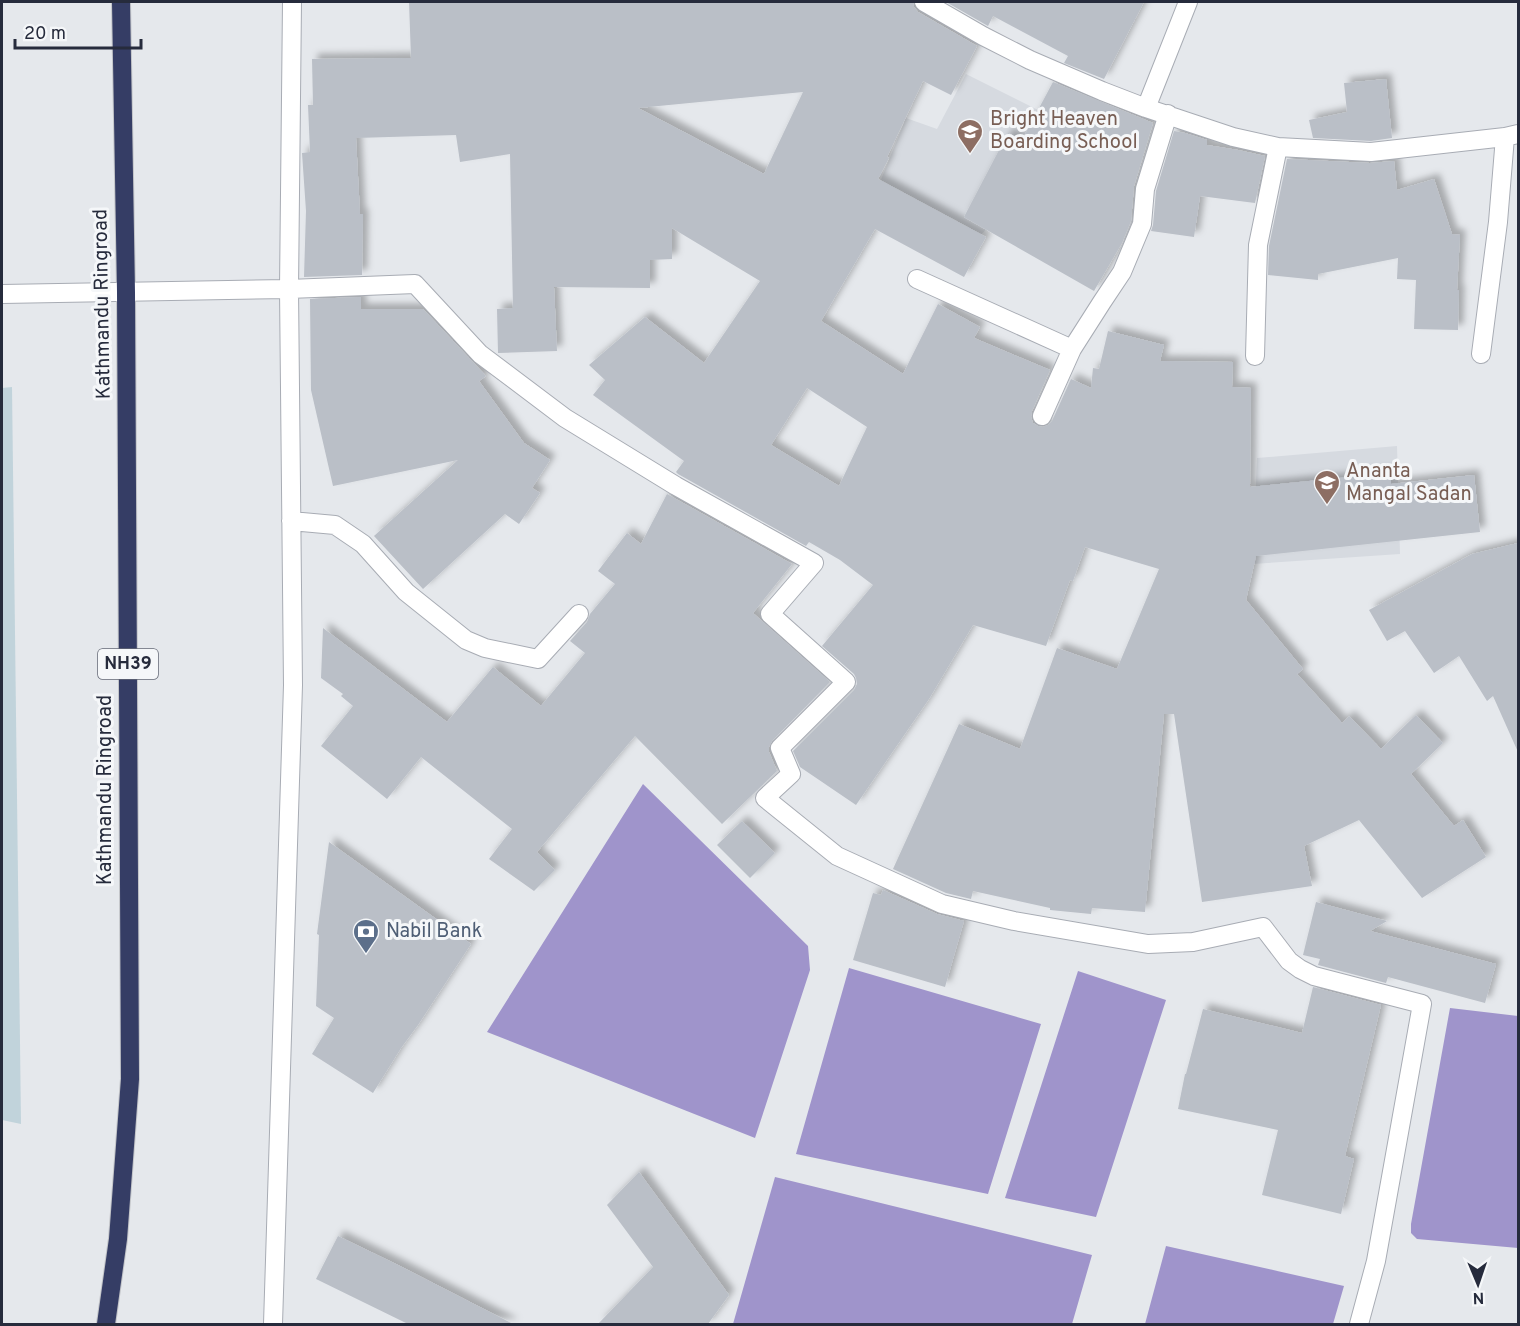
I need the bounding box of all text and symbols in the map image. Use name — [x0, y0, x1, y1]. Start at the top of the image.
scale bar — [15, 12, 141, 50]
text: 20 m — [24, 23, 66, 46]
place label: Bright Heaven Boarding School — [990, 107, 1138, 156]
school or university icon: Bright Heaven Boarding School — [955, 117, 985, 155]
street label: Kathmandu Ringroad — [88, 209, 118, 399]
place label: Ananta Mangal Sadan — [1346, 459, 1472, 508]
school or university icon: Ananta Mangal Sadan — [1312, 468, 1342, 506]
road number: NH39 — [98, 649, 158, 679]
street label: Kathmandu Ringroad — [93, 695, 119, 885]
bank icon: Nabil Bank — [351, 917, 381, 955]
place label: Nabil Bank — [386, 919, 482, 945]
north arrow — [1448, 1254, 1508, 1314]
text: N — [1472, 1287, 1485, 1307]

